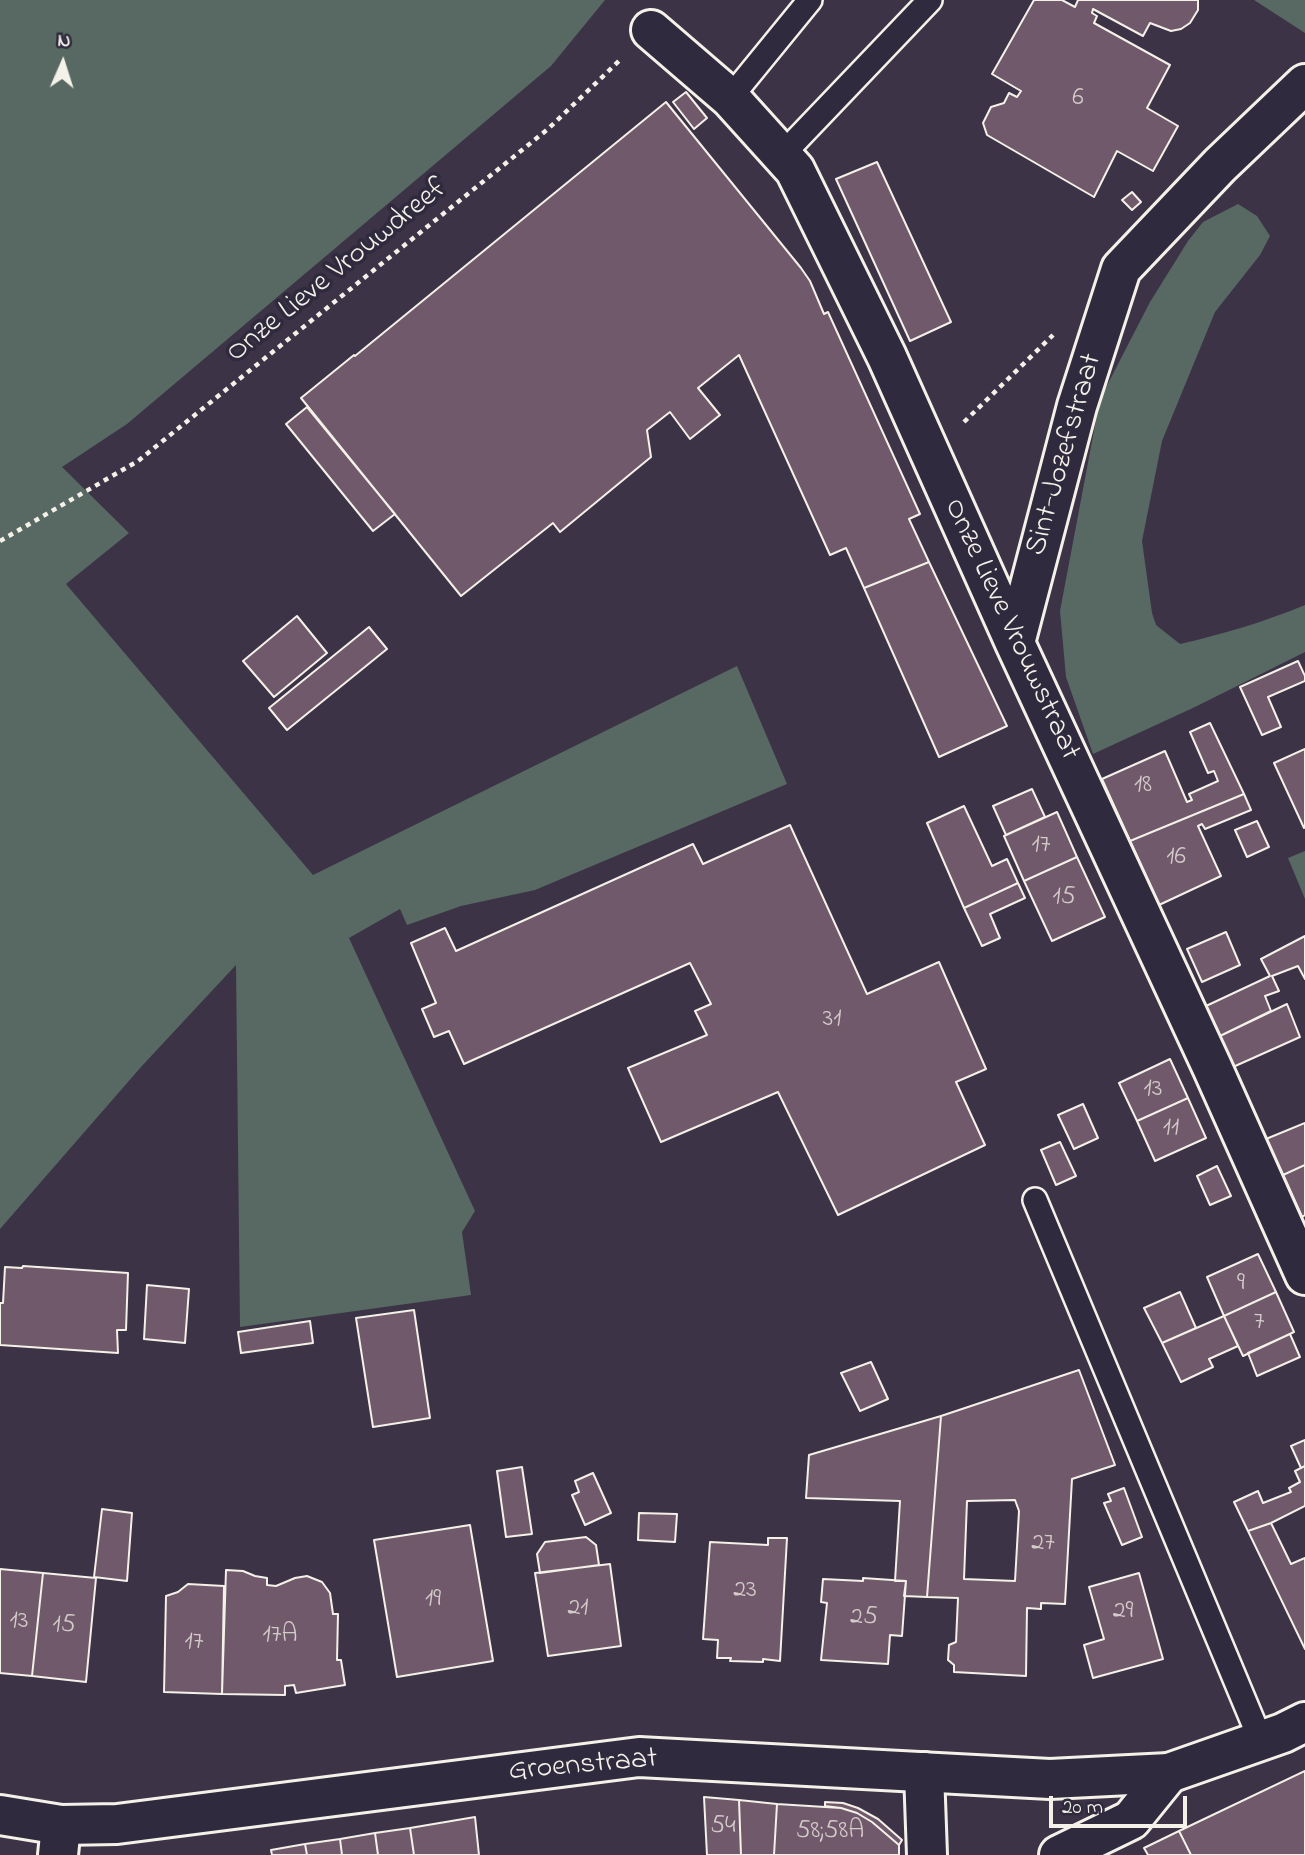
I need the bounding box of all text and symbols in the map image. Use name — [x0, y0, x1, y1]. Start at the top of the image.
north arrow — [28, 28, 98, 98]
text: N — [57, 28, 71, 55]
house number: 6 — [1072, 84, 1084, 116]
street label: Onze Lieve Vrouwdreef — [220, 172, 456, 372]
street label: Sint-Jozefstraat — [1020, 350, 1112, 560]
street label: Onze Lieve Vrouwstraat — [934, 494, 1086, 766]
house number: 18 — [1134, 771, 1152, 803]
house number: 17 — [1032, 831, 1050, 863]
house number: 16 — [1166, 843, 1186, 875]
house number: 15 — [1052, 883, 1076, 915]
house number: 31 — [822, 1005, 842, 1037]
house number: 13 — [1143, 1075, 1163, 1107]
house number: 11 — [1163, 1114, 1179, 1146]
house number: 9 — [1237, 1269, 1245, 1301]
house number: 7 — [1254, 1308, 1264, 1340]
house number: 27 — [1031, 1529, 1055, 1561]
house number: 23 — [733, 1576, 757, 1608]
house number: 19 — [425, 1585, 441, 1617]
house number: 21 — [567, 1594, 589, 1626]
house number: 29 — [1113, 1597, 1133, 1629]
house number: 25 — [850, 1603, 878, 1635]
house number: 13 — [9, 1607, 29, 1639]
house number: 15 — [52, 1611, 76, 1643]
house number: 17A — [263, 1621, 297, 1653]
house number: 17 — [185, 1628, 203, 1660]
street label: Groenstraat — [507, 1743, 659, 1791]
scale bar — [1053, 1782, 1191, 1826]
text: 20 m — [1062, 1793, 1103, 1823]
house number: 54 — [710, 1812, 736, 1844]
house number: 58;58A — [796, 1817, 864, 1849]

